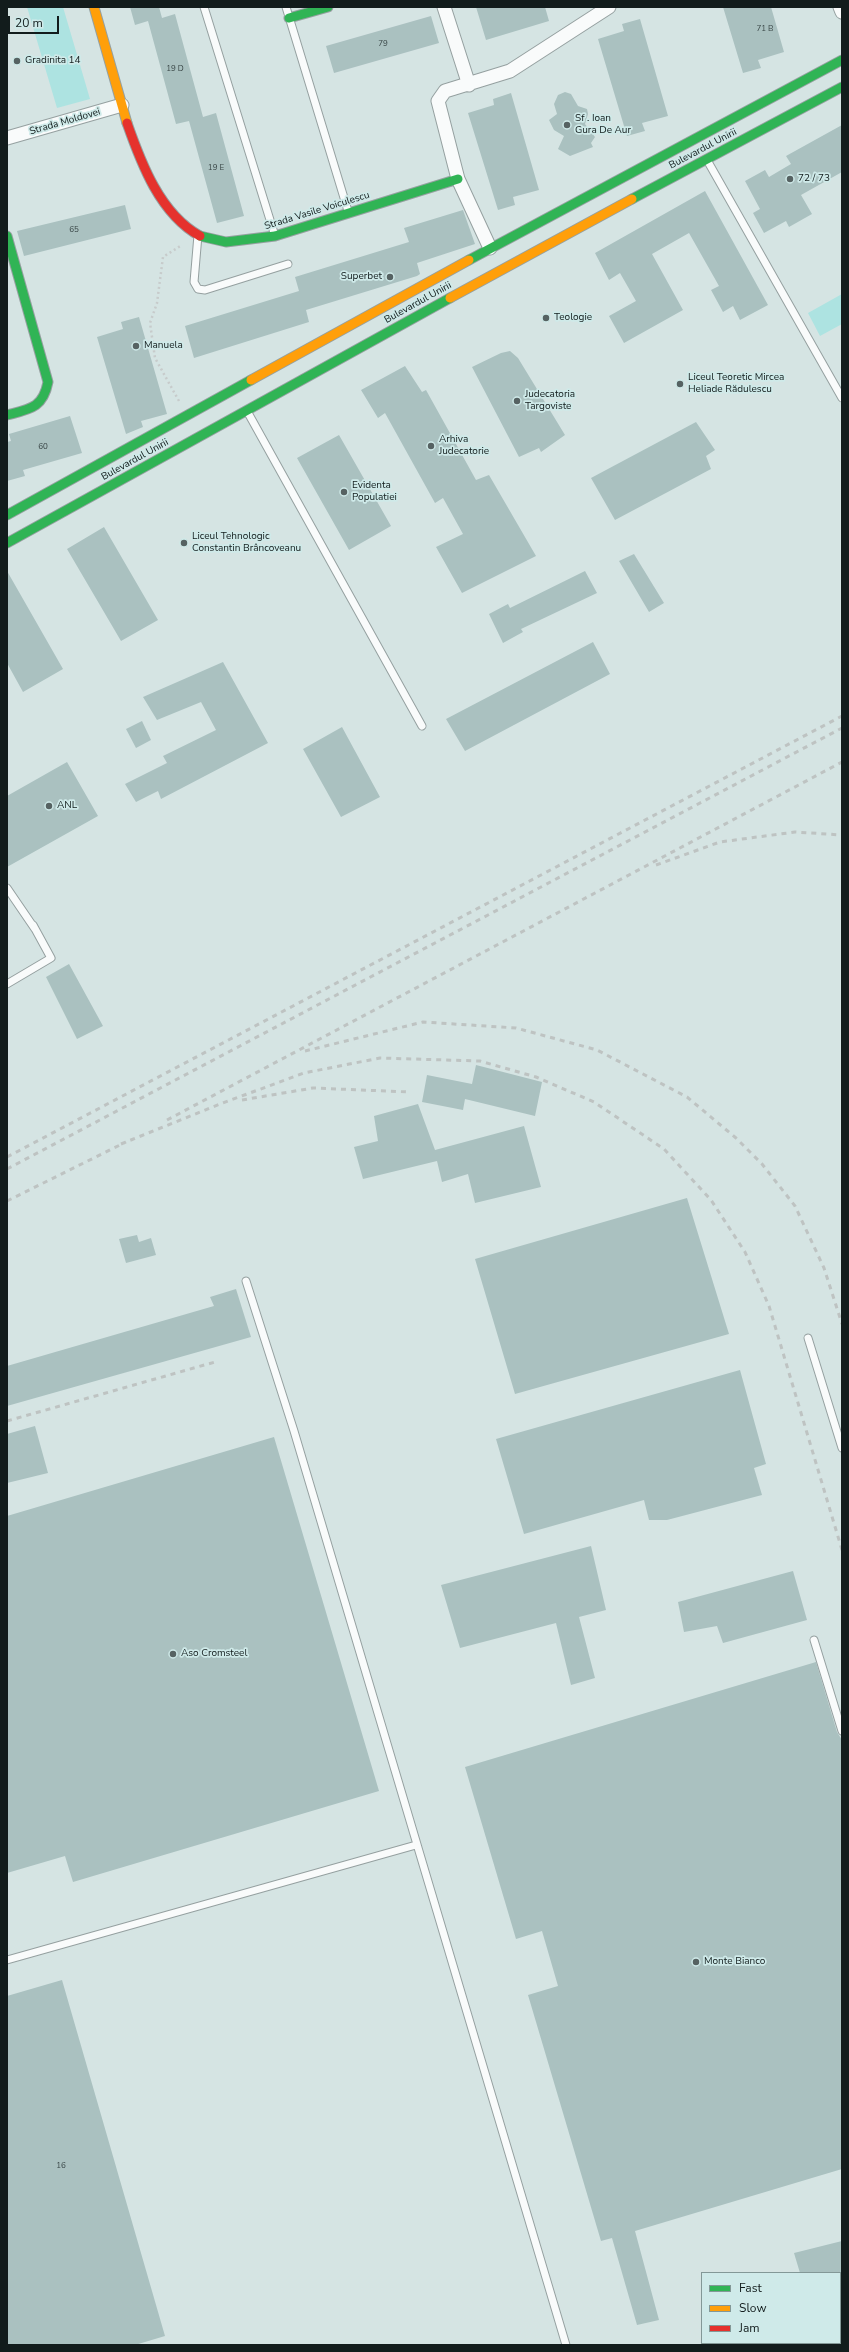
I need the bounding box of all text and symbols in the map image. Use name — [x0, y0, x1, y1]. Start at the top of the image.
scale bar — [10, 8, 61, 34]
text: 20 m — [15, 15, 43, 31]
house number: 71 B — [756, 24, 774, 34]
house number: 79 — [378, 39, 388, 49]
place label: Gradinita 14 — [25, 55, 81, 67]
marker: Gradinita 14 — [12, 56, 22, 66]
house number: 19 D — [166, 64, 184, 74]
street label: Strada Moldovei — [28, 106, 102, 138]
place label: Sf . Ioan Gura De Aur — [575, 113, 631, 136]
marker: Sf . Ioan Gura De Aur — [562, 120, 572, 130]
street label: Bulevardul Unirii — [667, 126, 739, 172]
house number: 19 E — [208, 163, 224, 173]
place label: 72 / 73 — [798, 173, 830, 185]
marker: 72 / 73 — [785, 174, 795, 184]
street label: Strada Vasile Voiculescu — [263, 189, 371, 233]
house number: 65 — [69, 225, 79, 235]
place label: Superbet — [341, 271, 382, 283]
marker: Superbet — [385, 272, 395, 282]
street label: Bulevardul Unirii — [382, 280, 454, 326]
place label: Teologie — [554, 312, 592, 324]
marker: Teologie — [541, 313, 551, 323]
place label: Manuela — [144, 340, 183, 352]
marker: Manuela — [131, 341, 141, 351]
place label: Liceul Teoretic Mircea Heliade Rădulescu — [688, 372, 784, 396]
marker: Liceul Teoretic Mircea Heliade Rădulescu — [675, 379, 685, 389]
place label: Judecatoria Targoviste — [525, 389, 575, 412]
marker: Judecatoria Targoviste — [512, 396, 522, 406]
place label: Arhiva Judecatorie — [439, 434, 489, 458]
street label: Bulevardul Unirii — [99, 437, 171, 483]
marker: Arhiva Judecatorie — [426, 441, 436, 451]
house number: 60 — [38, 442, 48, 452]
place label: Evidenta Populatiei — [352, 480, 397, 504]
marker: Evidenta Populatiei — [339, 487, 349, 497]
place label: Liceul Tehnologic Constantin Brâncoveanu — [192, 531, 301, 554]
marker: Liceul Tehnologic Constantin Brâncoveanu — [179, 538, 189, 548]
place label: ANL — [57, 800, 77, 812]
marker: ANL — [44, 801, 54, 811]
place label: Aso Cromsteel — [181, 1648, 247, 1660]
marker: Aso Cromsteel — [168, 1649, 178, 1659]
place label: Monte Bianco — [704, 1956, 765, 1968]
marker: Monte Bianco — [691, 1957, 701, 1967]
house number: 16 — [56, 2161, 66, 2171]
legend — [701, 2272, 841, 2344]
text: Fast — [739, 2280, 762, 2296]
text: Slow — [739, 2300, 767, 2316]
text: Jam — [739, 2320, 760, 2336]

